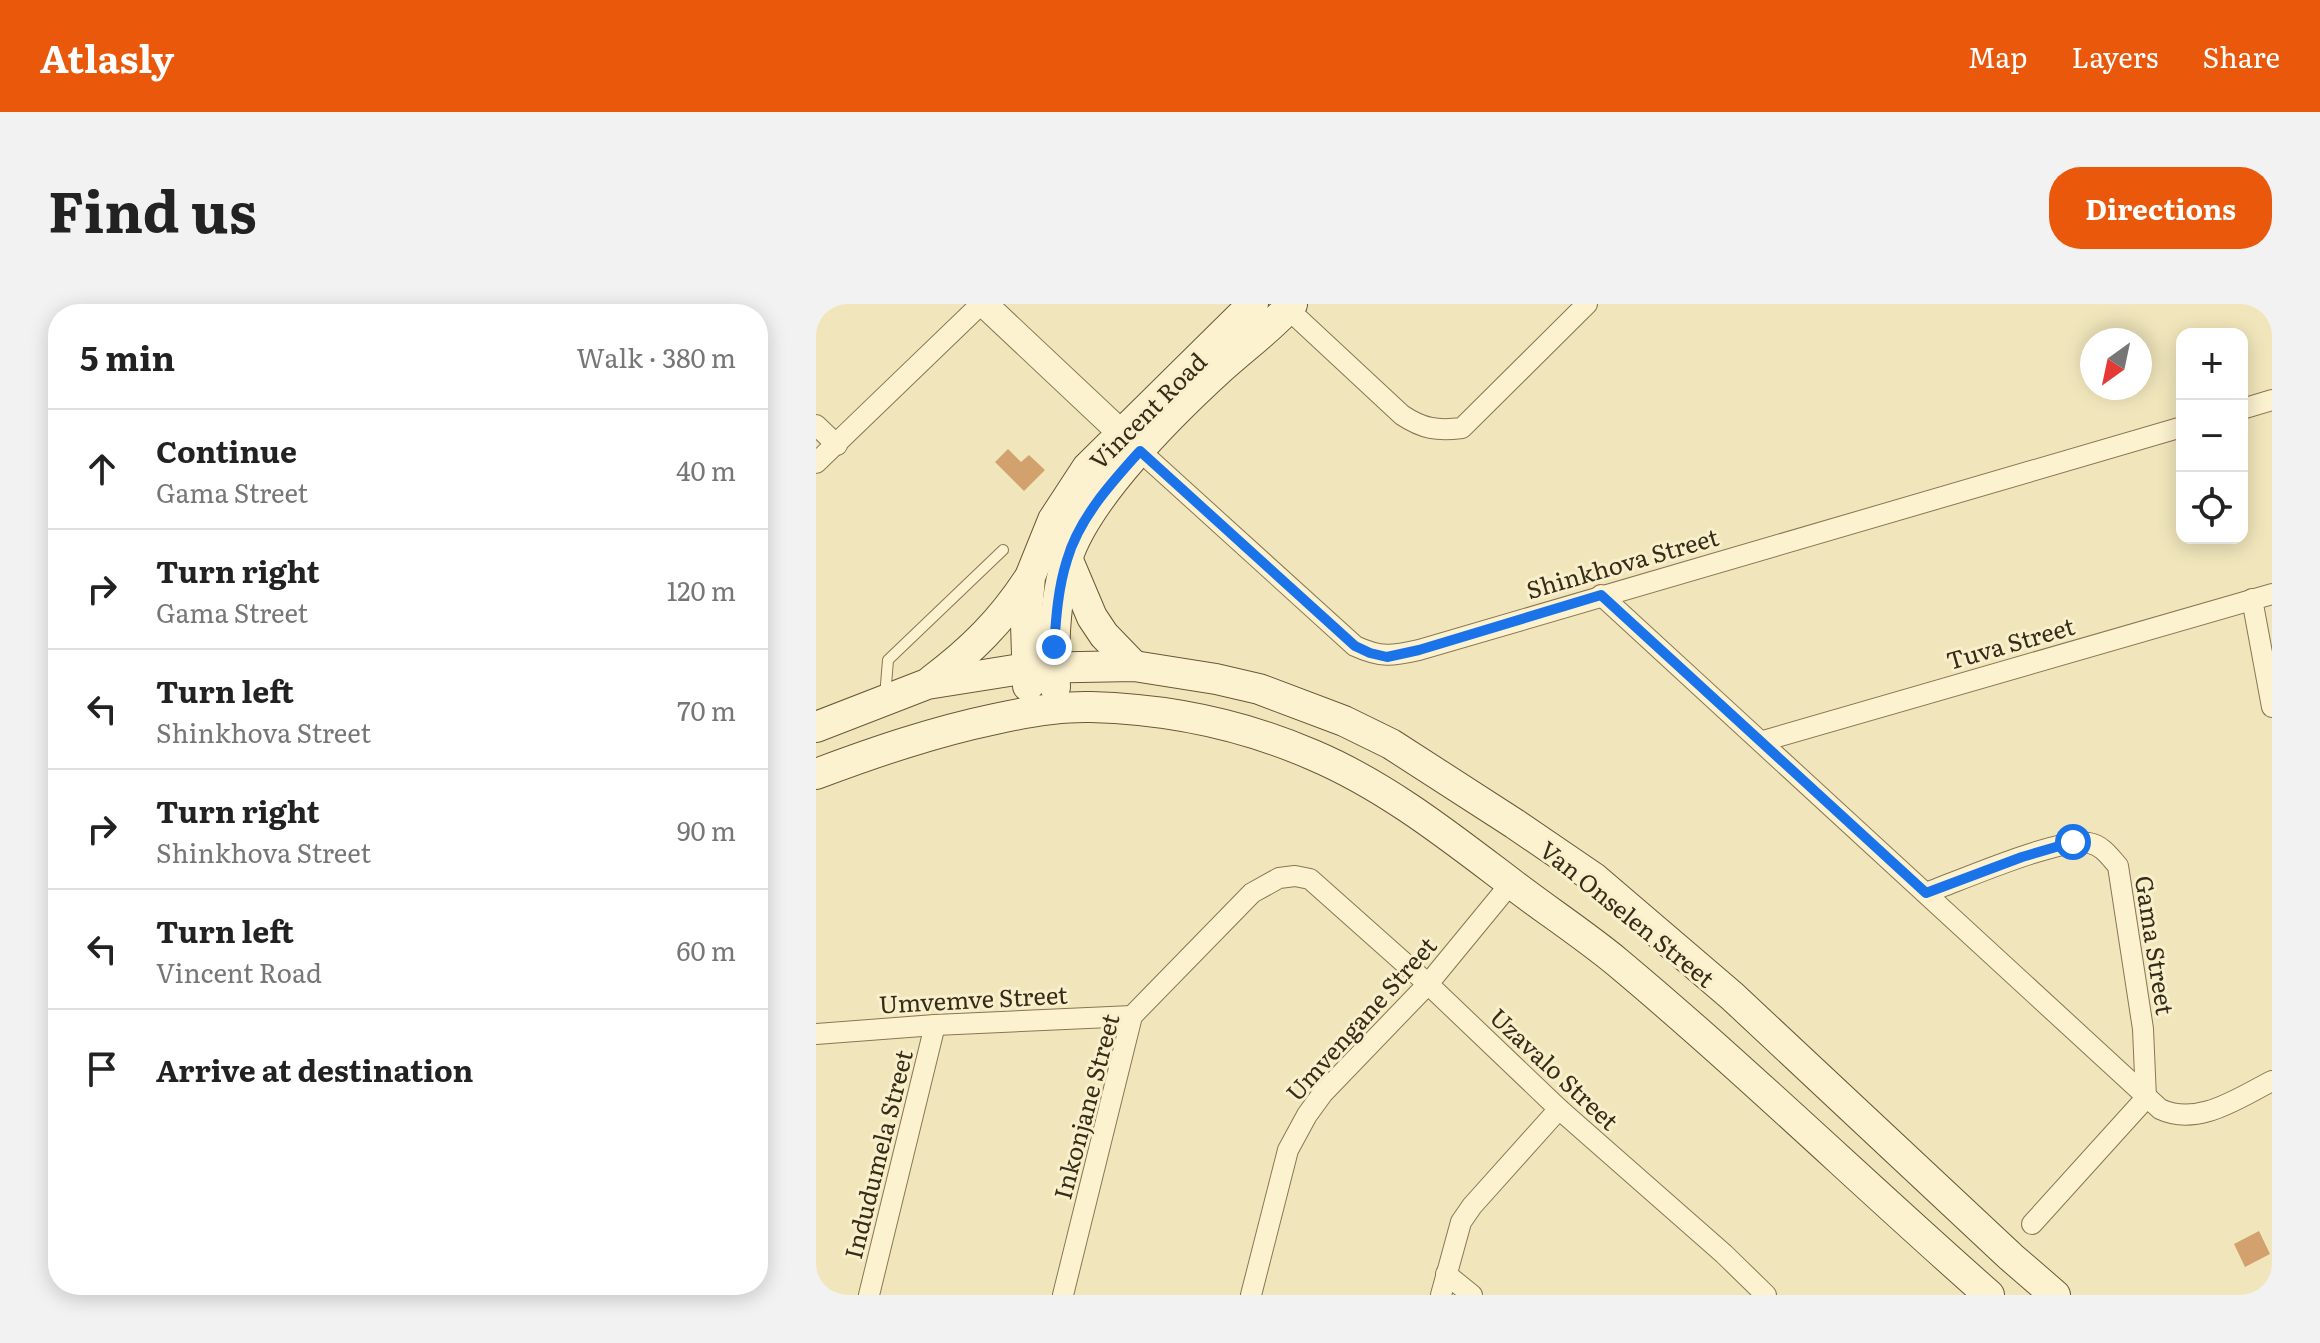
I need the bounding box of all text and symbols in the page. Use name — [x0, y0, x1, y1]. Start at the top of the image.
text: Atlasly — [40, 28, 174, 85]
text: Map — [1968, 35, 2027, 77]
text: Layers — [2071, 35, 2158, 77]
text: Share — [2202, 35, 2280, 77]
text: Find us — [48, 167, 257, 250]
button: Directions — [2049, 167, 2272, 249]
north arrow — [2080, 328, 2152, 400]
map controls — [2176, 328, 2248, 544]
button: + — [2176, 328, 2248, 400]
text: 5 min — [80, 331, 175, 381]
text: Walk · 380 m — [577, 337, 736, 376]
street label: Vincent Road — [1081, 343, 1214, 476]
button: − — [2176, 400, 2248, 472]
text: Continue — [156, 428, 297, 472]
icon: ahead — [80, 447, 124, 491]
text: 40 m — [676, 450, 736, 489]
text: Gama Street — [156, 472, 308, 511]
button: locate — [2176, 472, 2248, 544]
street label: Shinkhova Street — [1522, 518, 1722, 606]
text: Turn right — [156, 548, 320, 592]
icon: right — [80, 567, 124, 611]
text: 120 m — [667, 570, 736, 609]
text: Gama Street — [156, 592, 308, 631]
street label: Tuva Street — [1942, 607, 2079, 677]
route end — [1036, 629, 1072, 665]
text: Turn left — [156, 668, 294, 712]
icon: left — [80, 687, 124, 731]
text: 70 m — [677, 690, 736, 729]
text: Shinkhova Street — [156, 712, 371, 751]
text: Turn right — [156, 788, 320, 832]
icon: right — [80, 807, 124, 851]
text: 90 m — [677, 810, 736, 849]
route start — [2055, 824, 2091, 860]
text: Shinkhova Street — [156, 832, 371, 871]
street label: Van Onselen Street — [1533, 832, 1723, 995]
street label: Gama Street — [2128, 873, 2184, 1017]
text: Turn left — [156, 908, 294, 952]
icon: left — [80, 927, 124, 971]
street label: Umvengane Street — [1277, 928, 1444, 1108]
text: 60 m — [677, 930, 736, 969]
text: Vincent Road — [156, 952, 322, 991]
street label: Umvemve Street — [878, 976, 1069, 1020]
street label: Uzavalo Street — [1483, 999, 1627, 1137]
street label: Inkonjane Street — [1043, 1009, 1127, 1203]
street label: Indudumela Street — [834, 1045, 920, 1262]
icon: arrive — [80, 1047, 124, 1091]
text: Arrive at destination — [156, 1047, 473, 1091]

